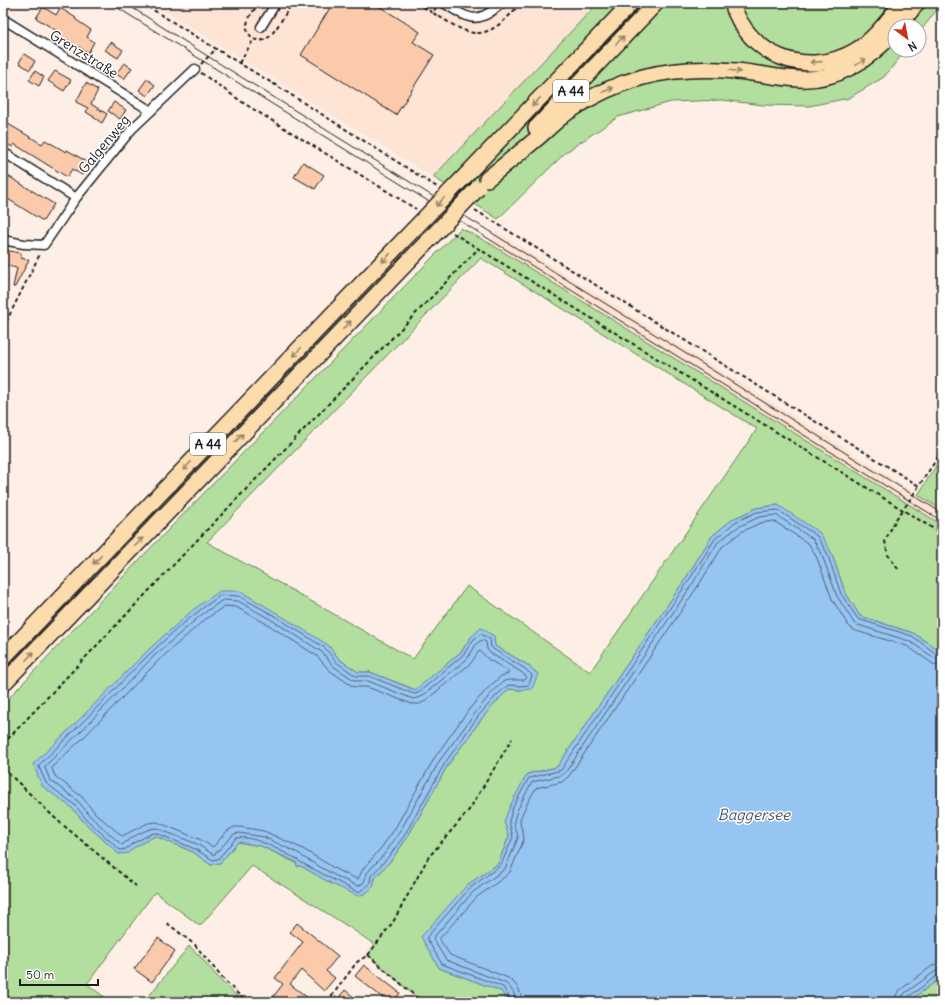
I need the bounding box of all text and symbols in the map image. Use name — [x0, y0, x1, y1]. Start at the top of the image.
north arrow — [887, 18, 927, 58]
street label: Grenzstraße — [46, 26, 122, 82]
one-way arrow — [616, 35, 625, 45]
text: N — [905, 39, 919, 54]
one-way arrow — [855, 58, 866, 66]
one-way arrow — [810, 59, 823, 66]
one-way arrow — [728, 67, 741, 75]
road number: A 44 — [553, 80, 589, 102]
one-way arrow — [601, 86, 613, 93]
one-way arrow — [531, 97, 541, 107]
street label: Galgenweg — [74, 111, 134, 177]
one-way arrow — [435, 197, 444, 207]
one-way arrow — [382, 253, 391, 263]
one-way arrow — [342, 320, 352, 330]
one-way arrow — [292, 347, 301, 357]
road number: A 44 — [190, 433, 226, 455]
one-way arrow — [234, 433, 244, 443]
one-way arrow — [182, 461, 192, 471]
one-way arrow — [134, 537, 144, 547]
one-way arrow — [93, 555, 102, 565]
one-way arrow — [25, 651, 35, 661]
water label: Baggersee — [718, 805, 791, 824]
scale bar — [20, 961, 98, 987]
text: 50 m — [26, 967, 55, 982]

